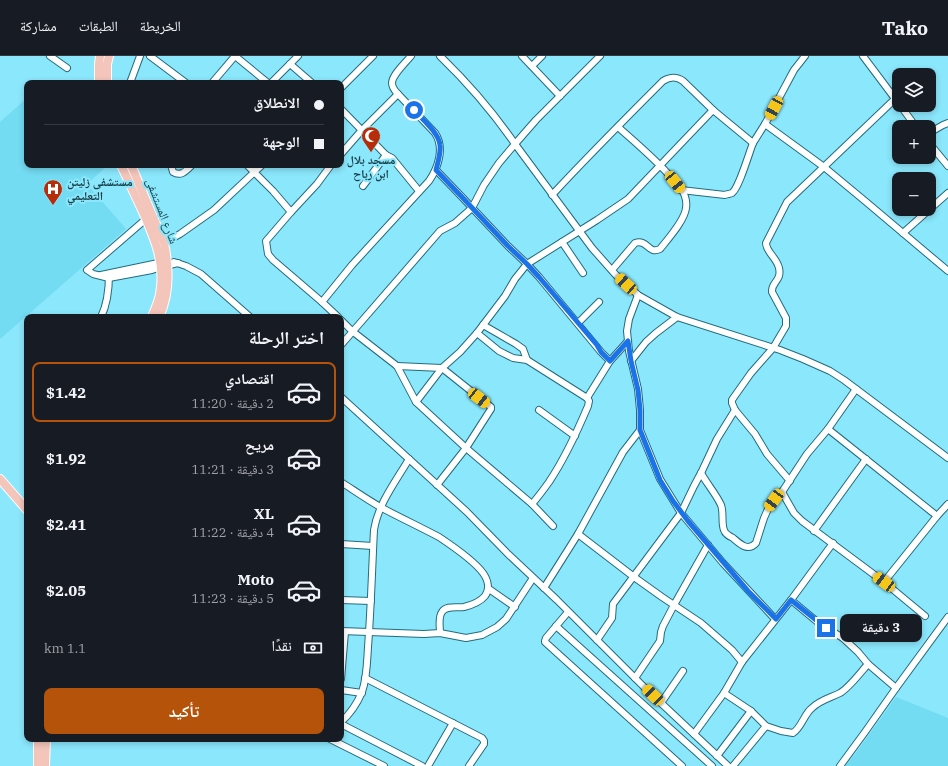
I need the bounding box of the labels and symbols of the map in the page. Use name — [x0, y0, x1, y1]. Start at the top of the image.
car — [763, 95, 785, 121]
route start — [405, 101, 423, 119]
mosque icon: مسجد بلال ابن رباح — [360, 125, 382, 153]
place label: مسجد بلال ابن رباح — [347, 152, 396, 182]
car — [663, 169, 687, 195]
place label: مستشفى زليتن التعليمي — [67, 174, 133, 206]
street label: شارع المستشفى — [142, 176, 182, 246]
hospital icon: مستشفى زليتن التعليمي — [42, 178, 64, 206]
car — [613, 272, 639, 296]
car — [466, 386, 492, 410]
car — [762, 487, 786, 513]
car — [871, 570, 897, 594]
callout: 3 دقيقة — [840, 614, 922, 642]
route end — [817, 619, 835, 637]
car — [640, 682, 666, 708]

